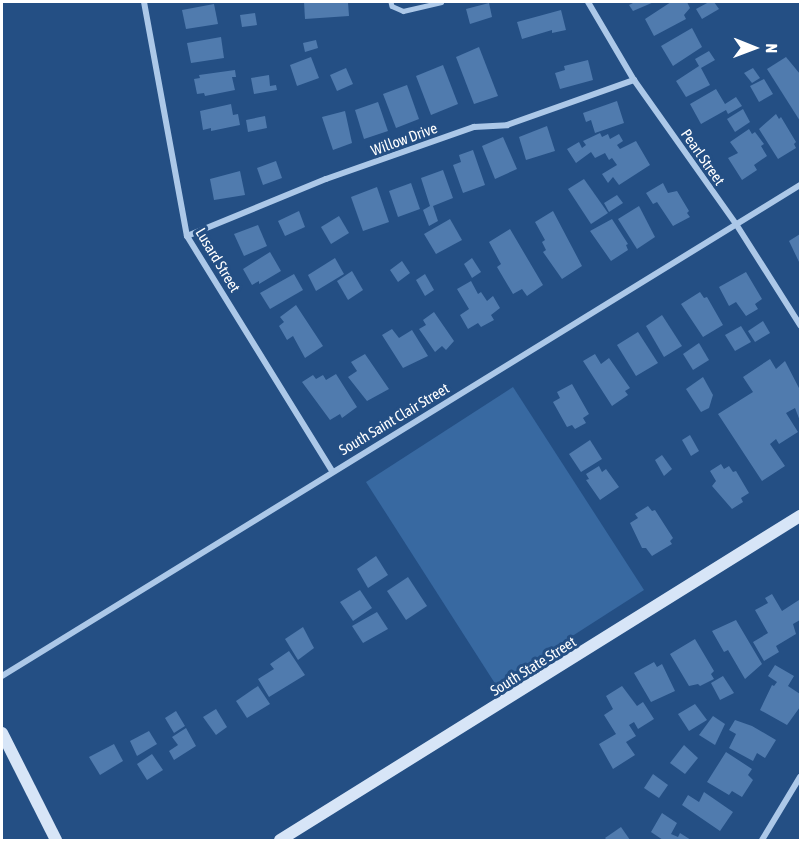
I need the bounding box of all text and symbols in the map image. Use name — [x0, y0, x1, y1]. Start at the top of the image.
north arrow — [724, 18, 784, 78]
text: N — [763, 43, 781, 53]
street label: Willow Drive — [368, 119, 440, 159]
street label: Pearl Street — [677, 125, 729, 189]
street label: Lusard Street — [192, 225, 244, 295]
street label: South Saint Clair Street — [336, 379, 452, 459]
street label: South State Street — [487, 632, 579, 700]

